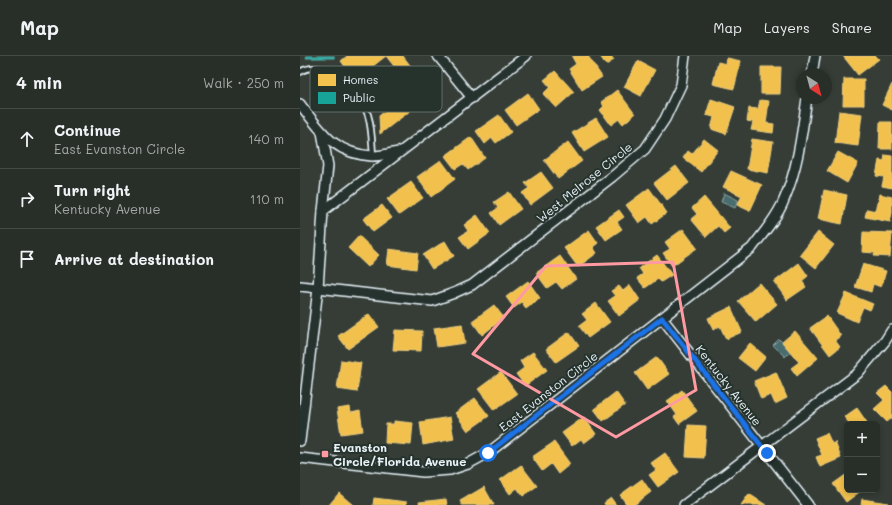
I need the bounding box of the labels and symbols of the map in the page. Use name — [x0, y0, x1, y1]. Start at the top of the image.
legend — [310, 66, 442, 112]
north arrow — [796, 68, 832, 104]
text: Homes — [343, 72, 378, 87]
text: Public — [343, 90, 375, 105]
street label: West Melrose Circle — [533, 138, 635, 226]
street label: Kentucky Avenue — [692, 341, 766, 429]
street label: East Evanston Circle — [495, 347, 601, 435]
place label: Evanston Circle/Florida Avenue — [333, 439, 466, 469]
route start — [479, 444, 497, 462]
route end — [758, 444, 776, 462]
marker: Evanston Circle/Florida Avenue — [320, 449, 330, 459]

